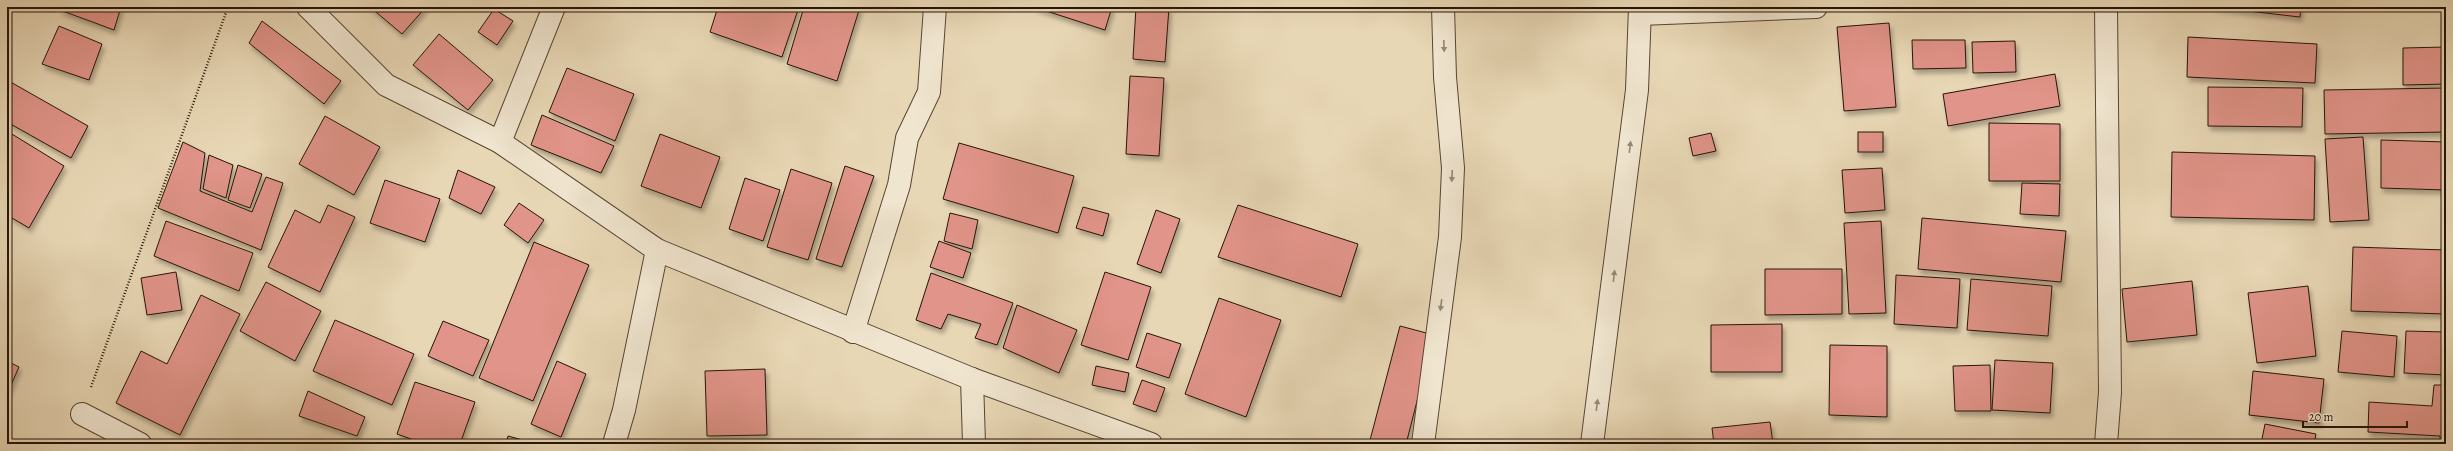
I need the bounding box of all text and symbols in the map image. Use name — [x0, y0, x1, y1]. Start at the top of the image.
one-way arrow — [1441, 40, 1447, 53]
one-way arrow — [1627, 141, 1633, 153]
one-way arrow — [1449, 170, 1456, 182]
one-way arrow — [1610, 270, 1617, 282]
one-way arrow — [1438, 299, 1444, 311]
one-way arrow — [1594, 399, 1600, 411]
scale bar — [2303, 403, 2407, 429]
text: 20 m — [2309, 409, 2333, 425]

